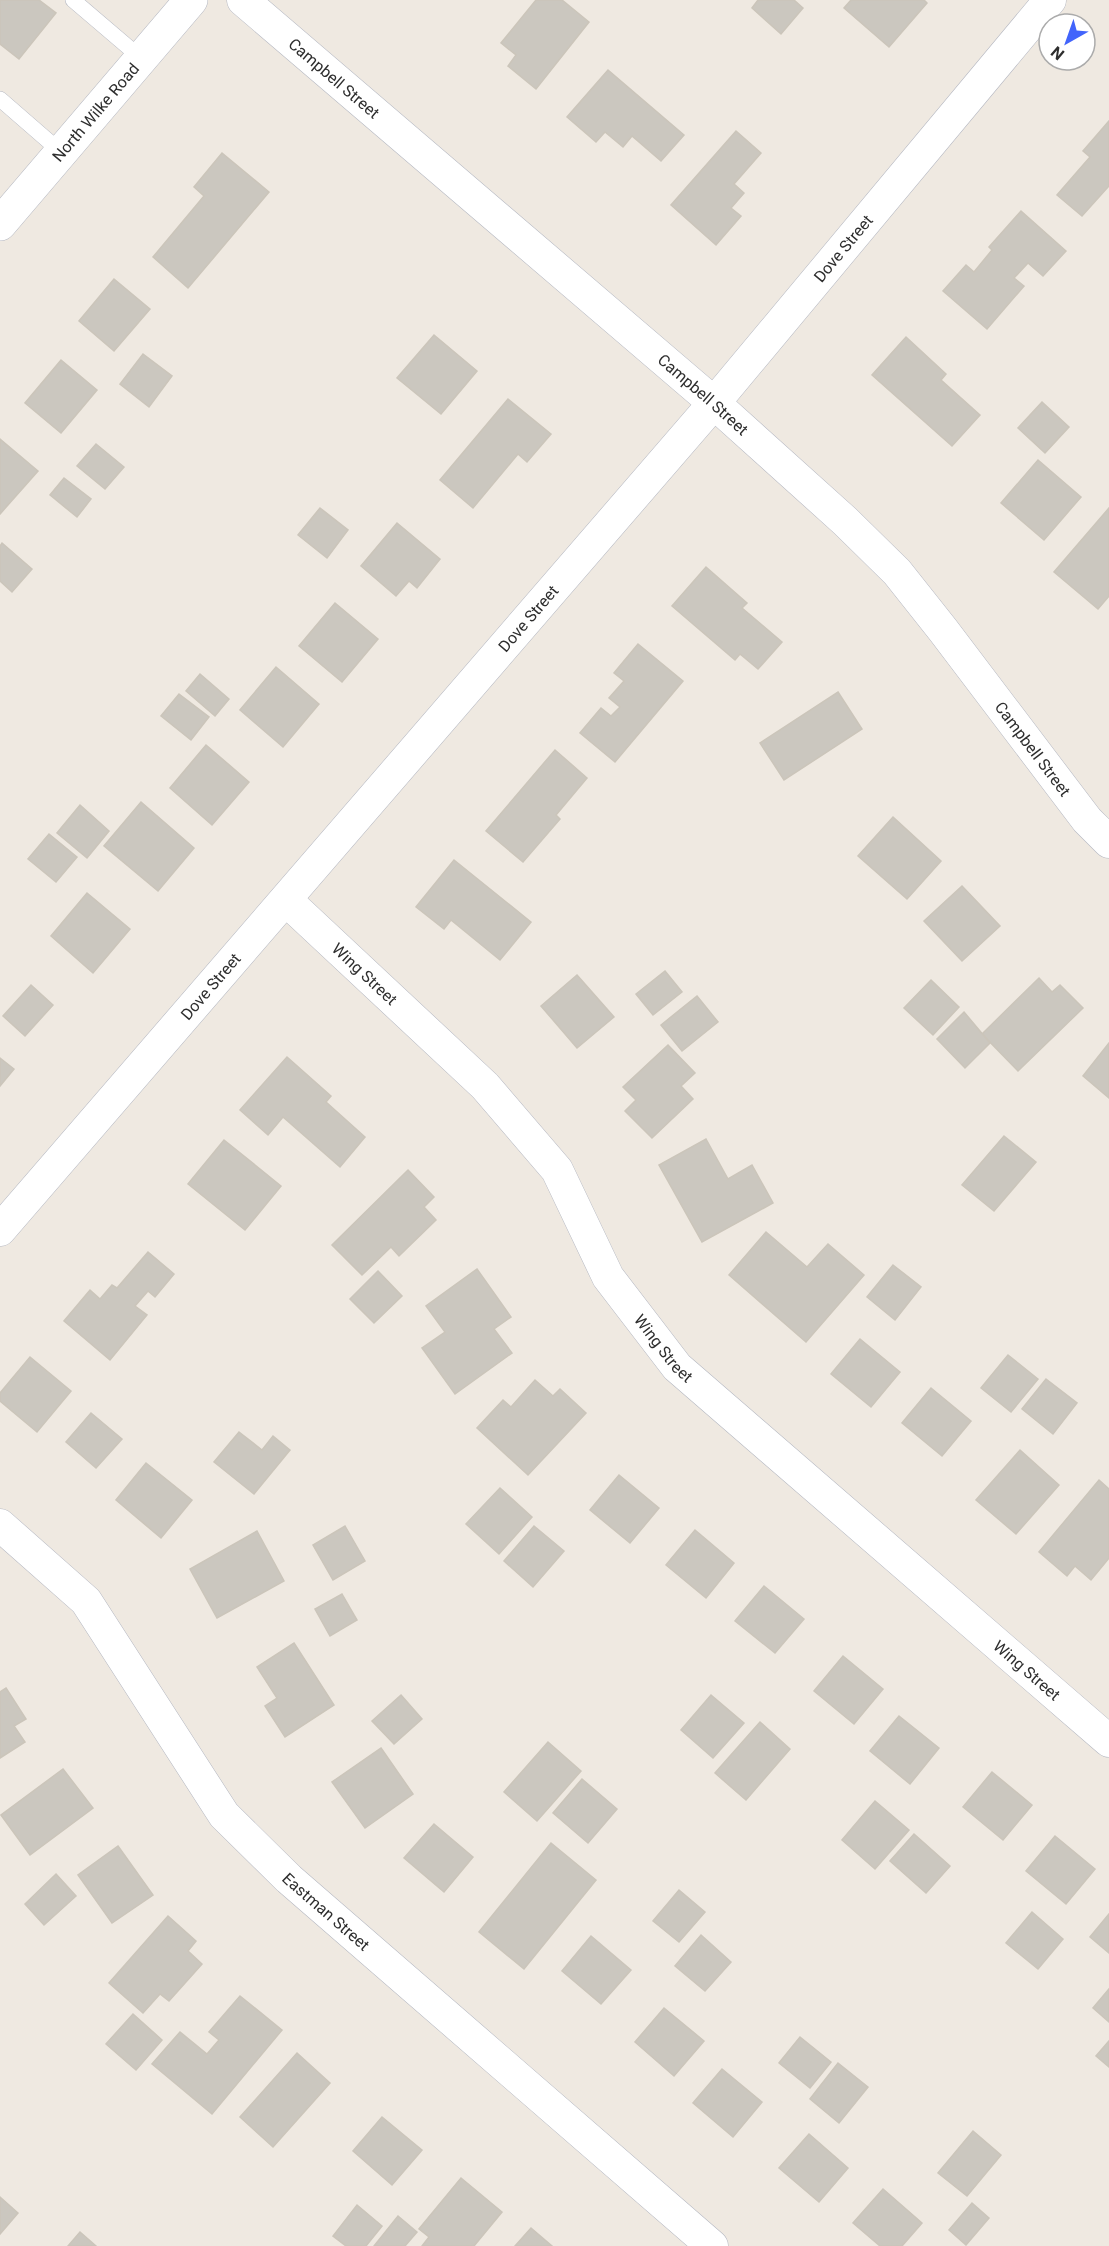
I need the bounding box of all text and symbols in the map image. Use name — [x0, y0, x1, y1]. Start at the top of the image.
north arrow — [1037, 12, 1097, 72]
street label: Campbell Street — [285, 34, 384, 122]
text: N — [1047, 42, 1068, 64]
street label: North Wilke Road — [48, 59, 143, 165]
street label: Dove Street — [809, 211, 876, 286]
street label: Campbell Street — [654, 350, 752, 439]
street label: Dove Street — [494, 581, 562, 656]
street label: Campbell Street — [991, 698, 1075, 800]
street label: Wing Street — [328, 939, 401, 1009]
street label: Dove Street — [176, 949, 244, 1023]
street label: Wing Street — [631, 1310, 697, 1386]
street label: Wing Street — [990, 1636, 1064, 1704]
street label: Eastman Street — [279, 1869, 374, 1954]

